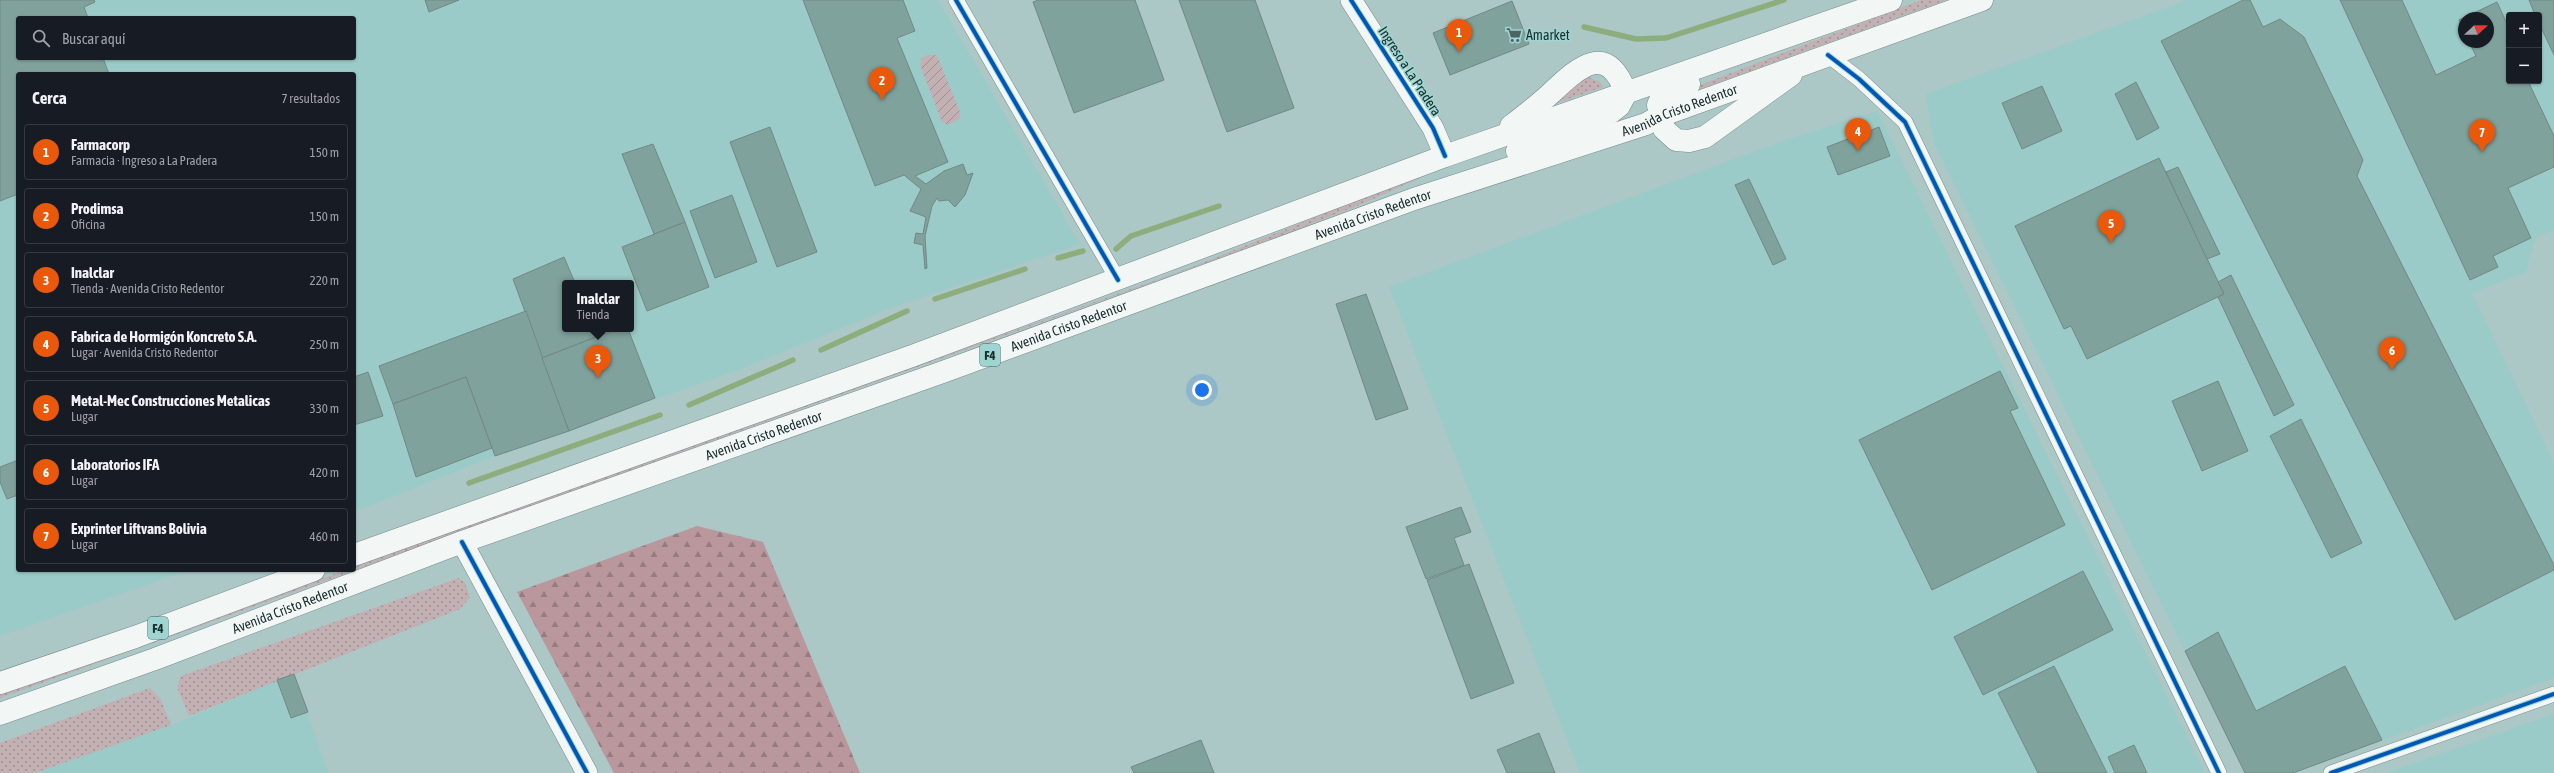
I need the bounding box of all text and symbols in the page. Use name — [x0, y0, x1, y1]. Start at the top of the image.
north arrow — [2458, 12, 2494, 48]
map controls — [2506, 12, 2542, 84]
button: + — [2506, 12, 2542, 48]
search box — [16, 16, 356, 60]
pin: 1 — [1446, 19, 1472, 52]
street label: Ingreso a La Pradera — [1375, 23, 1445, 119]
supermarket icon: Amarket — [1505, 26, 1523, 44]
icon: search — [30, 27, 52, 49]
place label: Amarket — [1526, 27, 1570, 43]
text: Buscar aquí — [62, 30, 125, 47]
button: − — [2506, 48, 2542, 84]
pin: 2 — [869, 67, 895, 100]
street label: Avenida Cristo Redentor — [1620, 81, 1740, 139]
text: Cerca — [32, 88, 67, 108]
text: 7 resultados — [281, 91, 340, 106]
pin: 4 — [1845, 118, 1871, 151]
pin: 7 — [2469, 119, 2495, 152]
text: Farmacorp — [71, 136, 130, 153]
text: 1 — [43, 145, 49, 160]
text: 150 m — [310, 145, 339, 160]
text: Farmacia · Ingreso a La Pradera — [71, 153, 217, 168]
street label: Avenida Cristo Redentor — [1312, 186, 1434, 243]
text: Prodimsa — [71, 200, 123, 217]
text: 2 — [43, 209, 49, 224]
text: 150 m — [310, 209, 339, 224]
pin: 5 — [2098, 210, 2124, 243]
text: Oficina — [71, 217, 105, 232]
text: Inalclar — [71, 264, 114, 281]
text: 3 — [43, 273, 49, 288]
text: 220 m — [310, 273, 339, 288]
popup — [562, 280, 634, 332]
text: Tienda · Avenida Cristo Redentor — [71, 281, 224, 296]
text: Inalclar — [577, 290, 619, 307]
street label: Avenida Cristo Redentor — [1008, 297, 1130, 354]
text: Tienda — [577, 307, 609, 322]
text: Fabrica de Hormigón Koncreto S.A. — [71, 328, 257, 345]
text: 4 — [43, 337, 49, 352]
text: 250 m — [310, 337, 339, 352]
pin: 6 — [2379, 337, 2405, 370]
road number: F4 — [980, 344, 1000, 366]
text: Lugar · Avenida Cristo Redentor — [71, 345, 218, 360]
pin: 3 — [585, 345, 611, 378]
your location — [1192, 380, 1212, 400]
text: Metal-Mec Construcciones Metalicas — [71, 392, 270, 409]
text: 5 — [43, 401, 49, 416]
text: 330 m — [310, 401, 339, 416]
street label: Avenida Cristo Redentor — [703, 407, 825, 463]
text: Lugar — [71, 409, 98, 424]
text: Laboratorios IFA — [71, 456, 159, 473]
text: 6 — [43, 465, 49, 480]
text: 420 m — [310, 465, 339, 480]
text: Lugar — [71, 473, 98, 488]
text: Exprinter Liftvans Bolivia — [71, 520, 207, 537]
text: 7 — [43, 529, 49, 544]
text: 460 m — [310, 529, 339, 544]
text: Lugar — [71, 537, 98, 552]
street label: Avenida Cristo Redentor — [230, 578, 351, 637]
road number: F4 — [148, 617, 168, 639]

